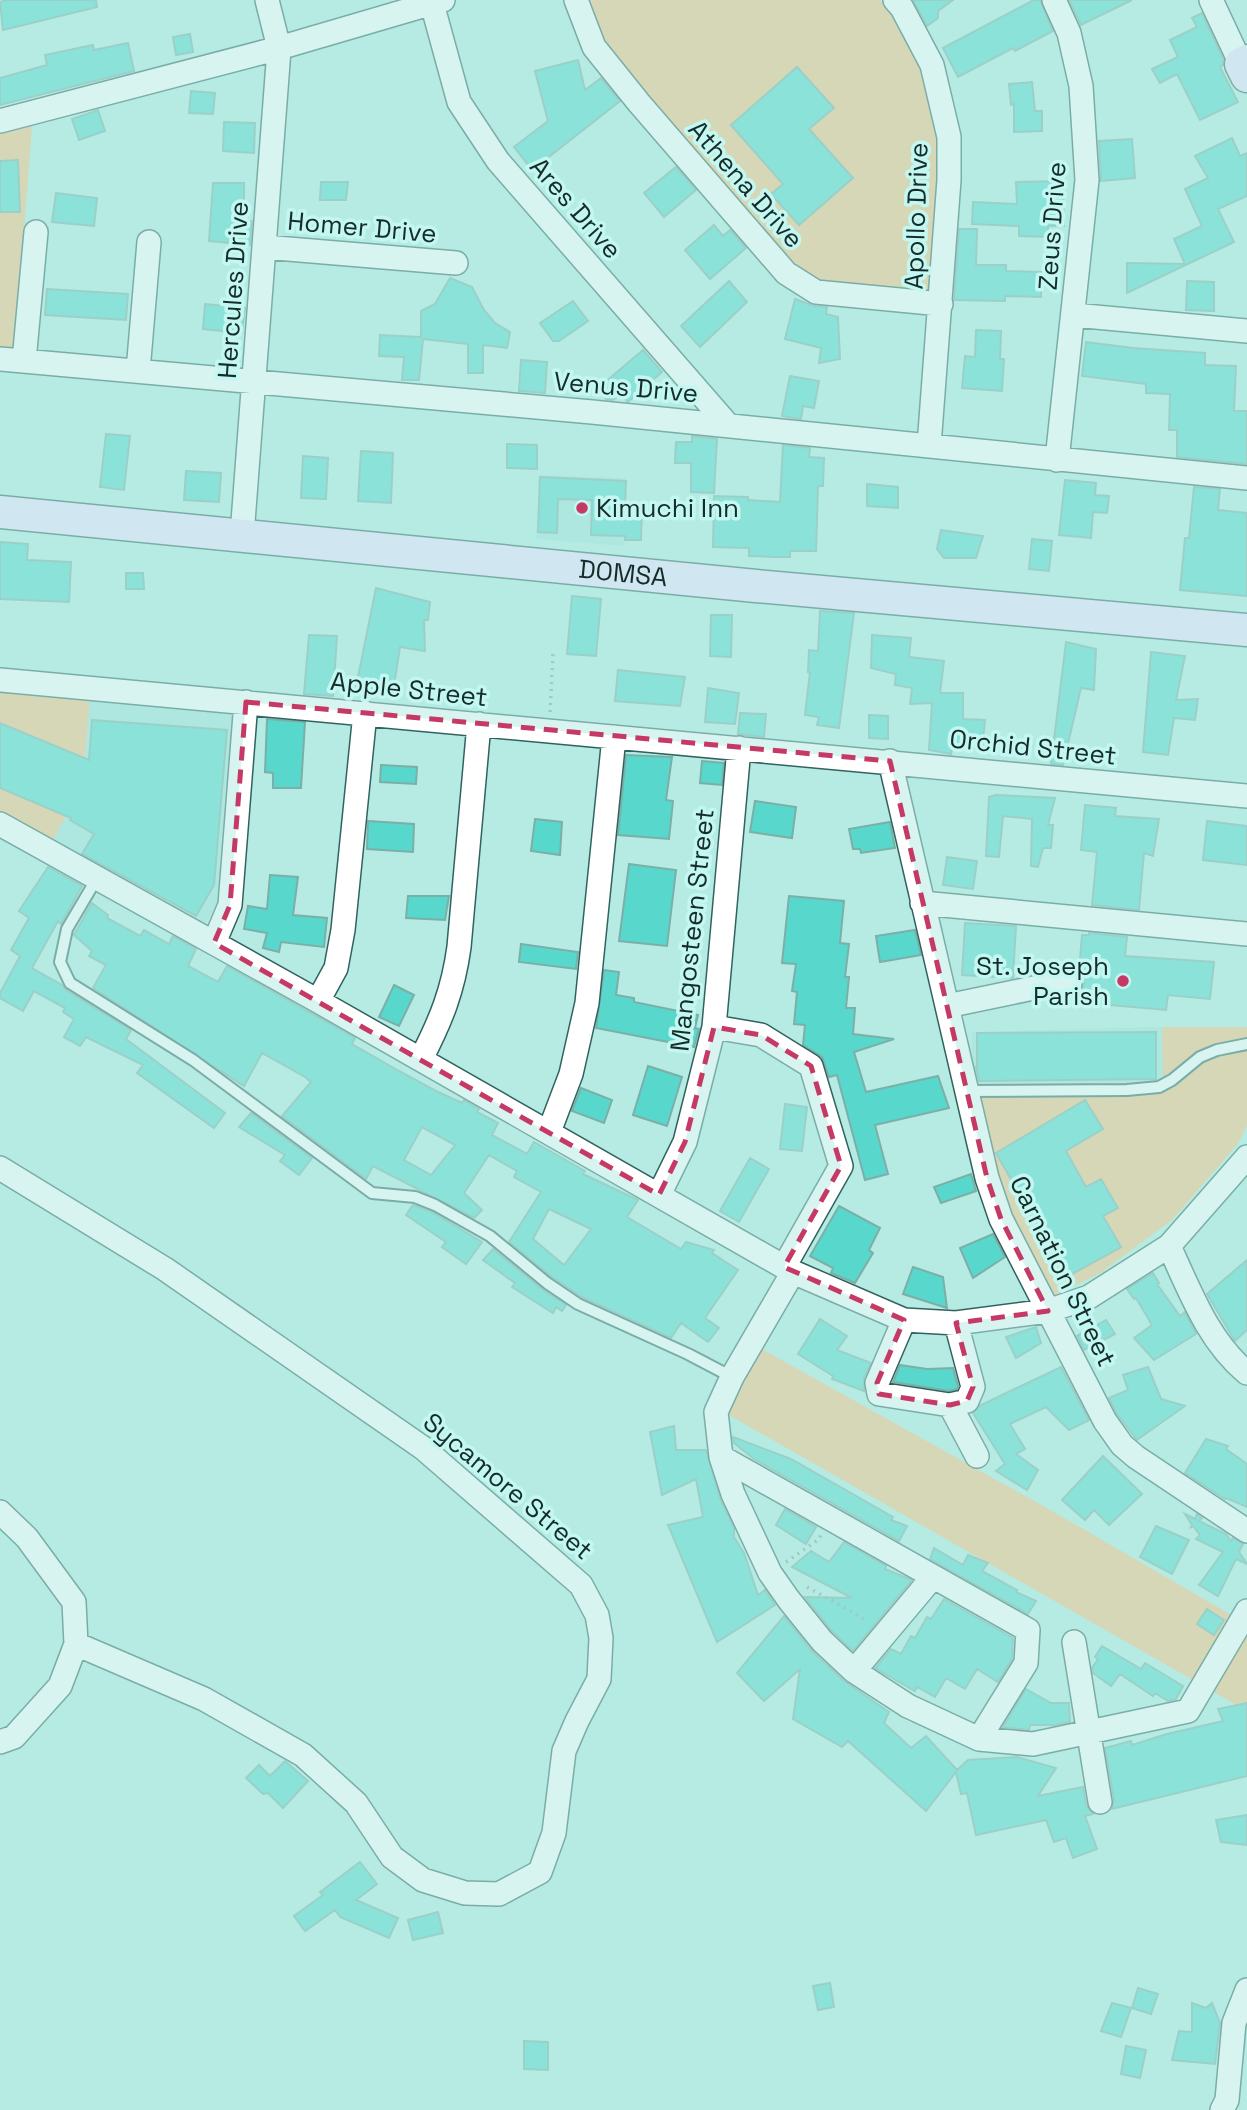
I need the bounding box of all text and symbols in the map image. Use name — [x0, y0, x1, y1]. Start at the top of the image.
street label: Athena Drive — [681, 113, 811, 255]
street label: Apollo Drive — [896, 142, 936, 290]
street label: Ares Drive — [523, 150, 629, 266]
street label: Zeus Drive — [1031, 161, 1073, 291]
street label: Hercules Drive — [210, 200, 256, 380]
street label: Homer Drive — [286, 204, 438, 250]
street label: Venus Drive — [552, 364, 700, 410]
place label: Kimuchi Inn — [596, 491, 739, 525]
marker: Kimuchi Inn — [574, 500, 590, 516]
street label: DOMSA — [577, 552, 669, 594]
street label: Apple Street — [329, 664, 489, 714]
street label: Orchid Street — [948, 721, 1118, 773]
street label: Mangosteen Street — [662, 807, 722, 1053]
place label: St. Joseph Parish — [976, 949, 1109, 1013]
marker: St. Joseph Parish — [1115, 973, 1131, 989]
street label: Carnation Street — [1002, 1170, 1124, 1372]
street label: Sycamore Street — [416, 1405, 600, 1567]

